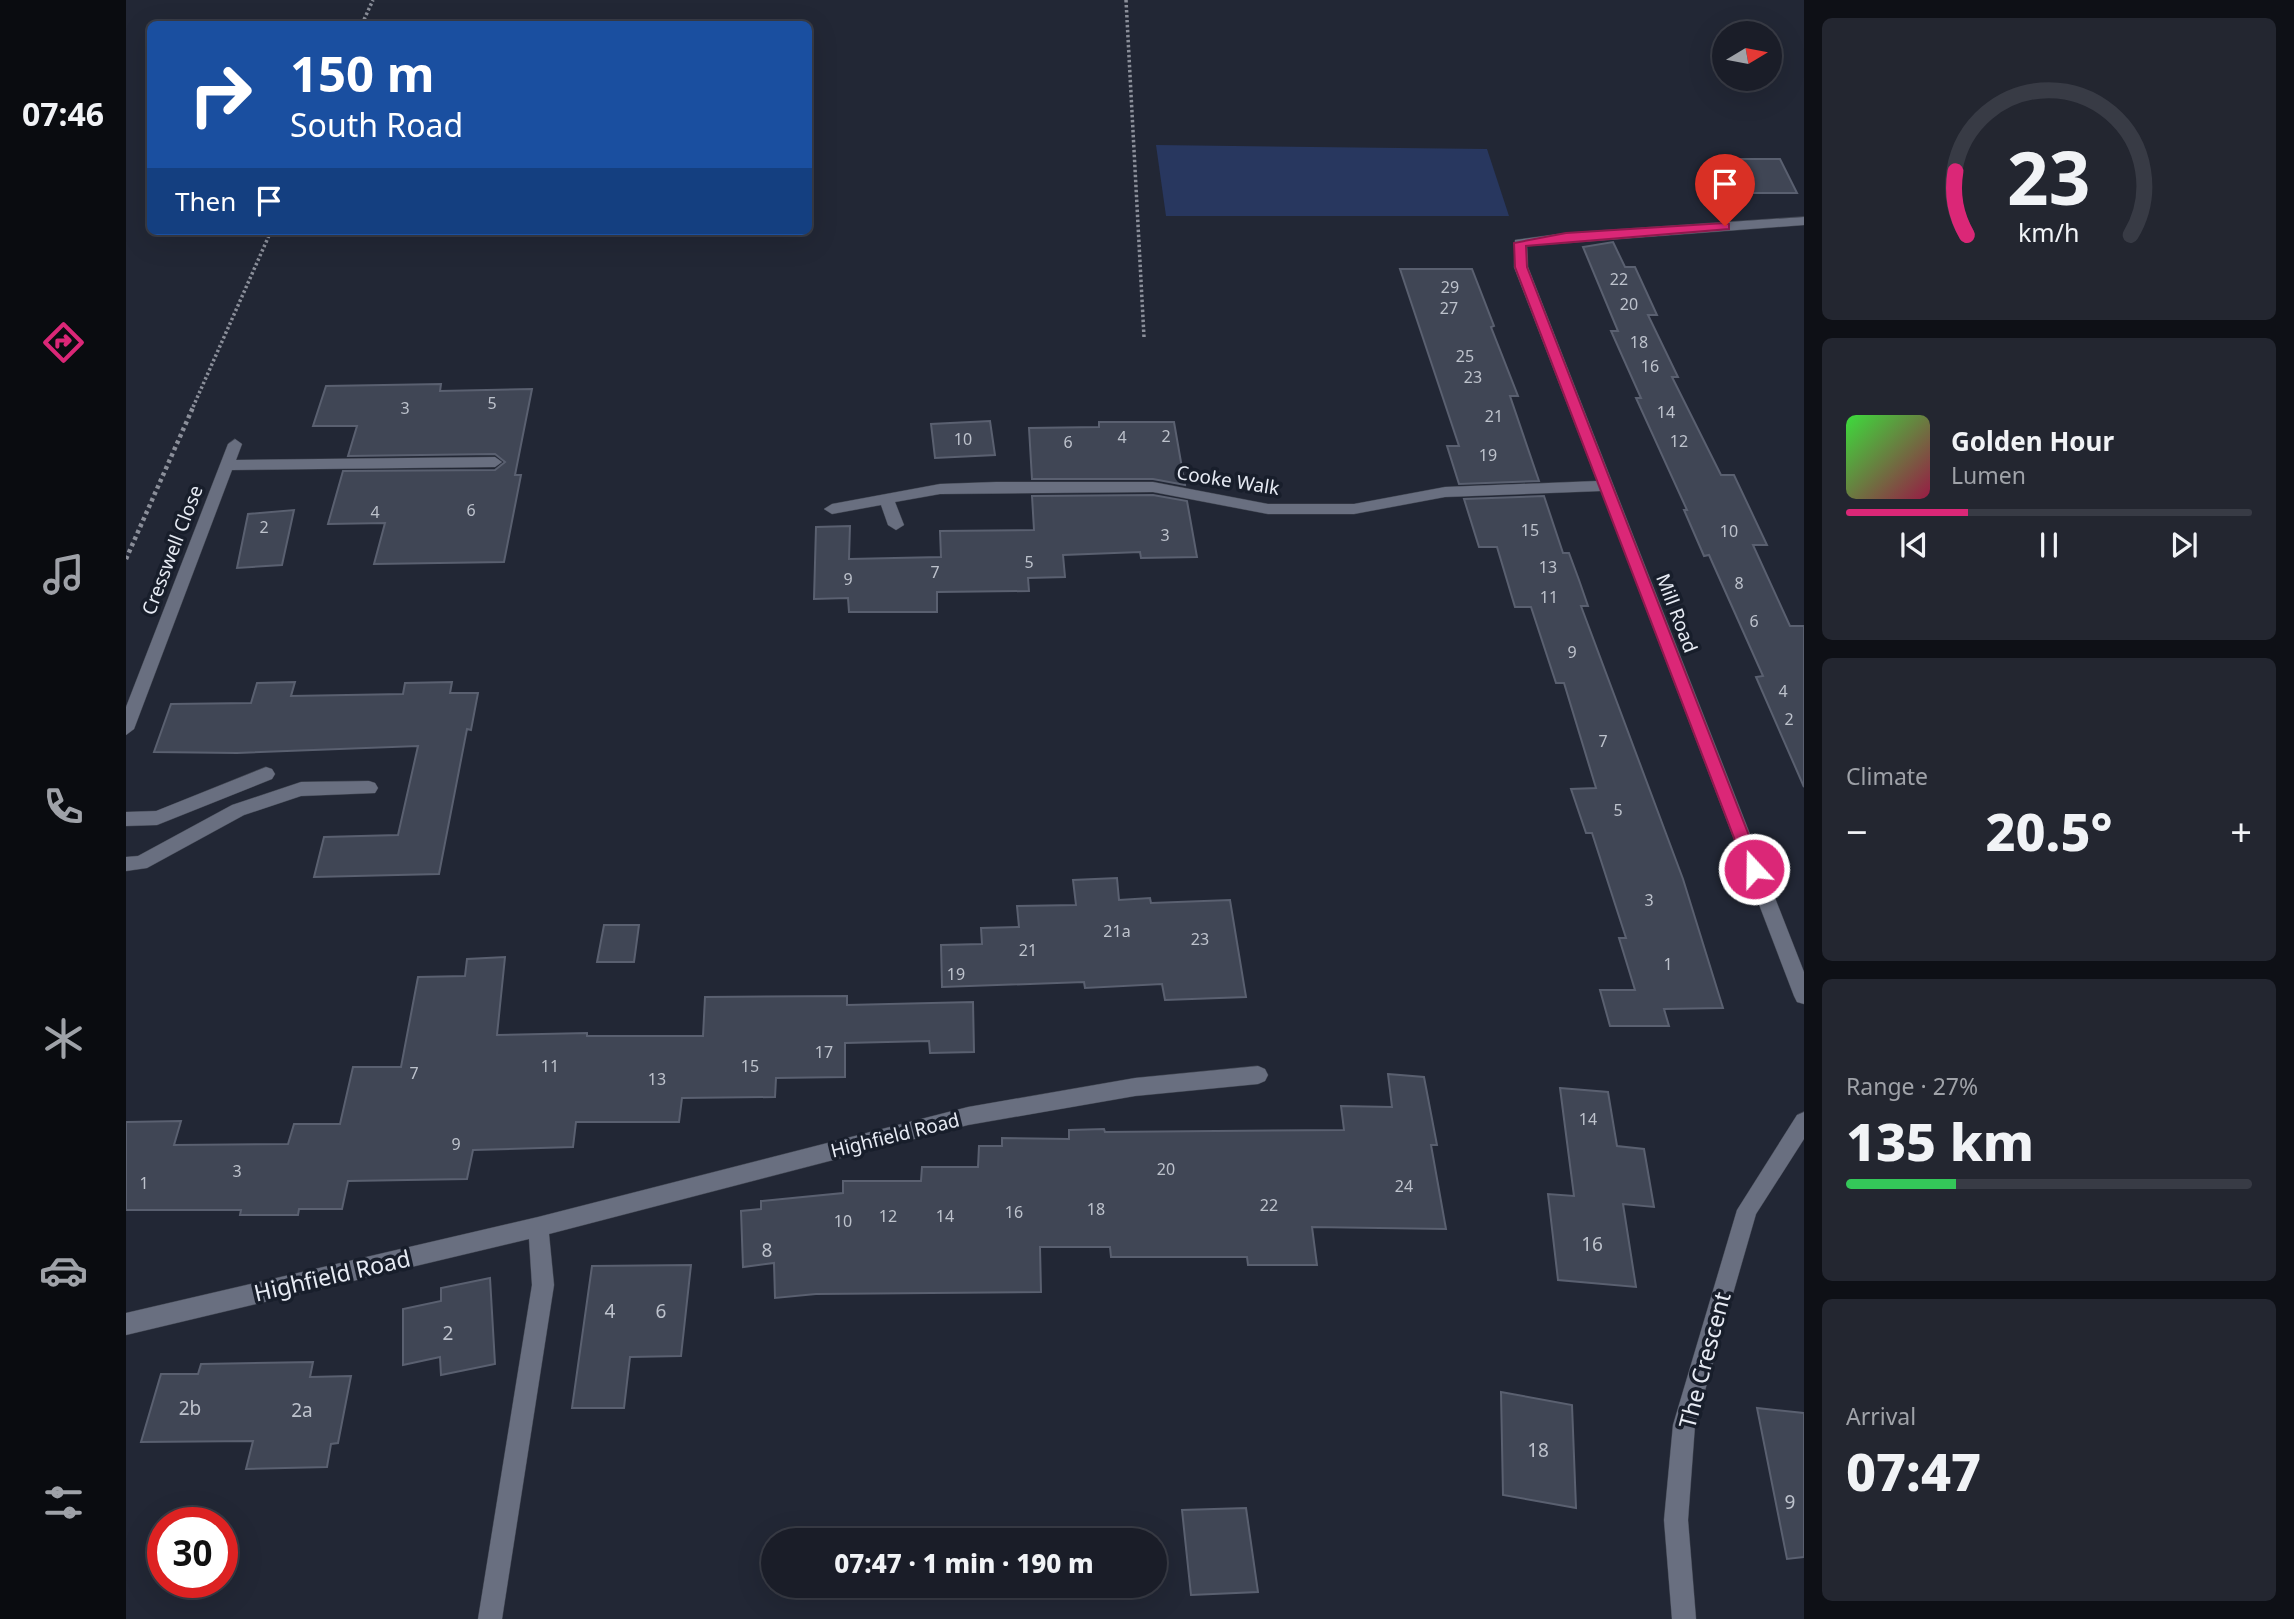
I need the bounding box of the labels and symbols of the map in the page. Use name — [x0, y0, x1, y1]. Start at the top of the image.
north arrow — [1712, 21, 1782, 91]
pin — [1695, 154, 1755, 226]
house number: 22 — [1610, 268, 1628, 290]
house number: 29 — [1441, 276, 1459, 298]
house number: 20 — [1620, 293, 1638, 315]
house number: 27 — [1440, 297, 1458, 319]
house number: 18 — [1630, 331, 1648, 353]
house number: 25 — [1456, 345, 1474, 367]
house number: 16 — [1641, 355, 1659, 377]
house number: 23 — [1464, 366, 1482, 388]
house number: 5 — [487, 392, 497, 414]
house number: 3 — [400, 397, 410, 419]
house number: 14 — [1657, 401, 1675, 423]
house number: 21 — [1485, 405, 1503, 427]
house number: 2 — [1161, 425, 1171, 447]
house number: 4 — [1117, 426, 1127, 448]
house number: 10 — [954, 428, 972, 450]
house number: 12 — [1670, 430, 1688, 452]
house number: 6 — [1063, 431, 1073, 453]
house number: 19 — [1479, 444, 1497, 466]
street label: Cooke Walk — [1175, 459, 1281, 501]
street label: Cresswell Close — [135, 481, 209, 619]
house number: 6 — [466, 499, 476, 521]
house number: 4 — [370, 501, 380, 523]
house number: 2 — [259, 516, 269, 538]
house number: 15 — [1521, 519, 1539, 541]
house number: 10 — [1720, 520, 1738, 542]
house number: 3 — [1160, 524, 1170, 546]
house number: 5 — [1024, 551, 1034, 573]
house number: 13 — [1539, 556, 1557, 578]
house number: 7 — [930, 561, 940, 583]
house number: 9 — [843, 568, 853, 590]
street label: Mill Road — [1650, 570, 1704, 656]
house number: 8 — [1734, 572, 1744, 594]
house number: 11 — [1540, 586, 1558, 608]
house number: 6 — [1749, 610, 1759, 632]
house number: 9 — [1567, 641, 1577, 663]
house number: 4 — [1778, 680, 1788, 702]
house number: 2 — [1784, 708, 1794, 730]
house number: 7 — [1598, 730, 1608, 752]
house number: 5 — [1613, 799, 1623, 821]
position arrow — [1717, 832, 1791, 906]
house number: 3 — [1644, 889, 1654, 911]
house number: 21a — [1103, 920, 1131, 942]
house number: 23 — [1191, 928, 1209, 950]
house number: 21 — [1019, 939, 1037, 961]
house number: 1 — [1663, 953, 1673, 975]
house number: 19 — [947, 963, 965, 985]
house number: 17 — [815, 1041, 833, 1063]
house number: 11 — [541, 1055, 559, 1077]
house number: 15 — [741, 1055, 759, 1077]
house number: 7 — [409, 1062, 419, 1084]
house number: 13 — [648, 1068, 666, 1090]
street label: Highfield Road — [828, 1106, 962, 1164]
house number: 14 — [1579, 1108, 1597, 1130]
house number: 9 — [451, 1133, 461, 1155]
house number: 20 — [1157, 1158, 1175, 1180]
house number: 3 — [232, 1160, 242, 1182]
house number: 1 — [139, 1172, 149, 1194]
house number: 24 — [1395, 1175, 1413, 1197]
house number: 22 — [1260, 1194, 1278, 1216]
house number: 18 — [1087, 1198, 1105, 1220]
house number: 16 — [1005, 1201, 1023, 1223]
house number: 12 — [879, 1205, 897, 1227]
house number: 14 — [936, 1205, 954, 1227]
house number: 10 — [834, 1210, 852, 1232]
house number: 16 — [1581, 1231, 1603, 1257]
house number: 8 — [762, 1237, 772, 1263]
street label: Highfield Road — [251, 1241, 413, 1309]
street label: The Crescent — [1670, 1288, 1738, 1432]
house number: 4 — [605, 1298, 616, 1324]
house number: 6 — [656, 1298, 666, 1324]
house number: 2 — [443, 1320, 453, 1346]
house number: 2b — [179, 1395, 201, 1421]
house number: 2a — [291, 1397, 313, 1423]
house number: 18 — [1527, 1437, 1549, 1463]
house number: 9 — [1785, 1489, 1795, 1515]
speed limit sign: 30 — [147, 1507, 238, 1598]

